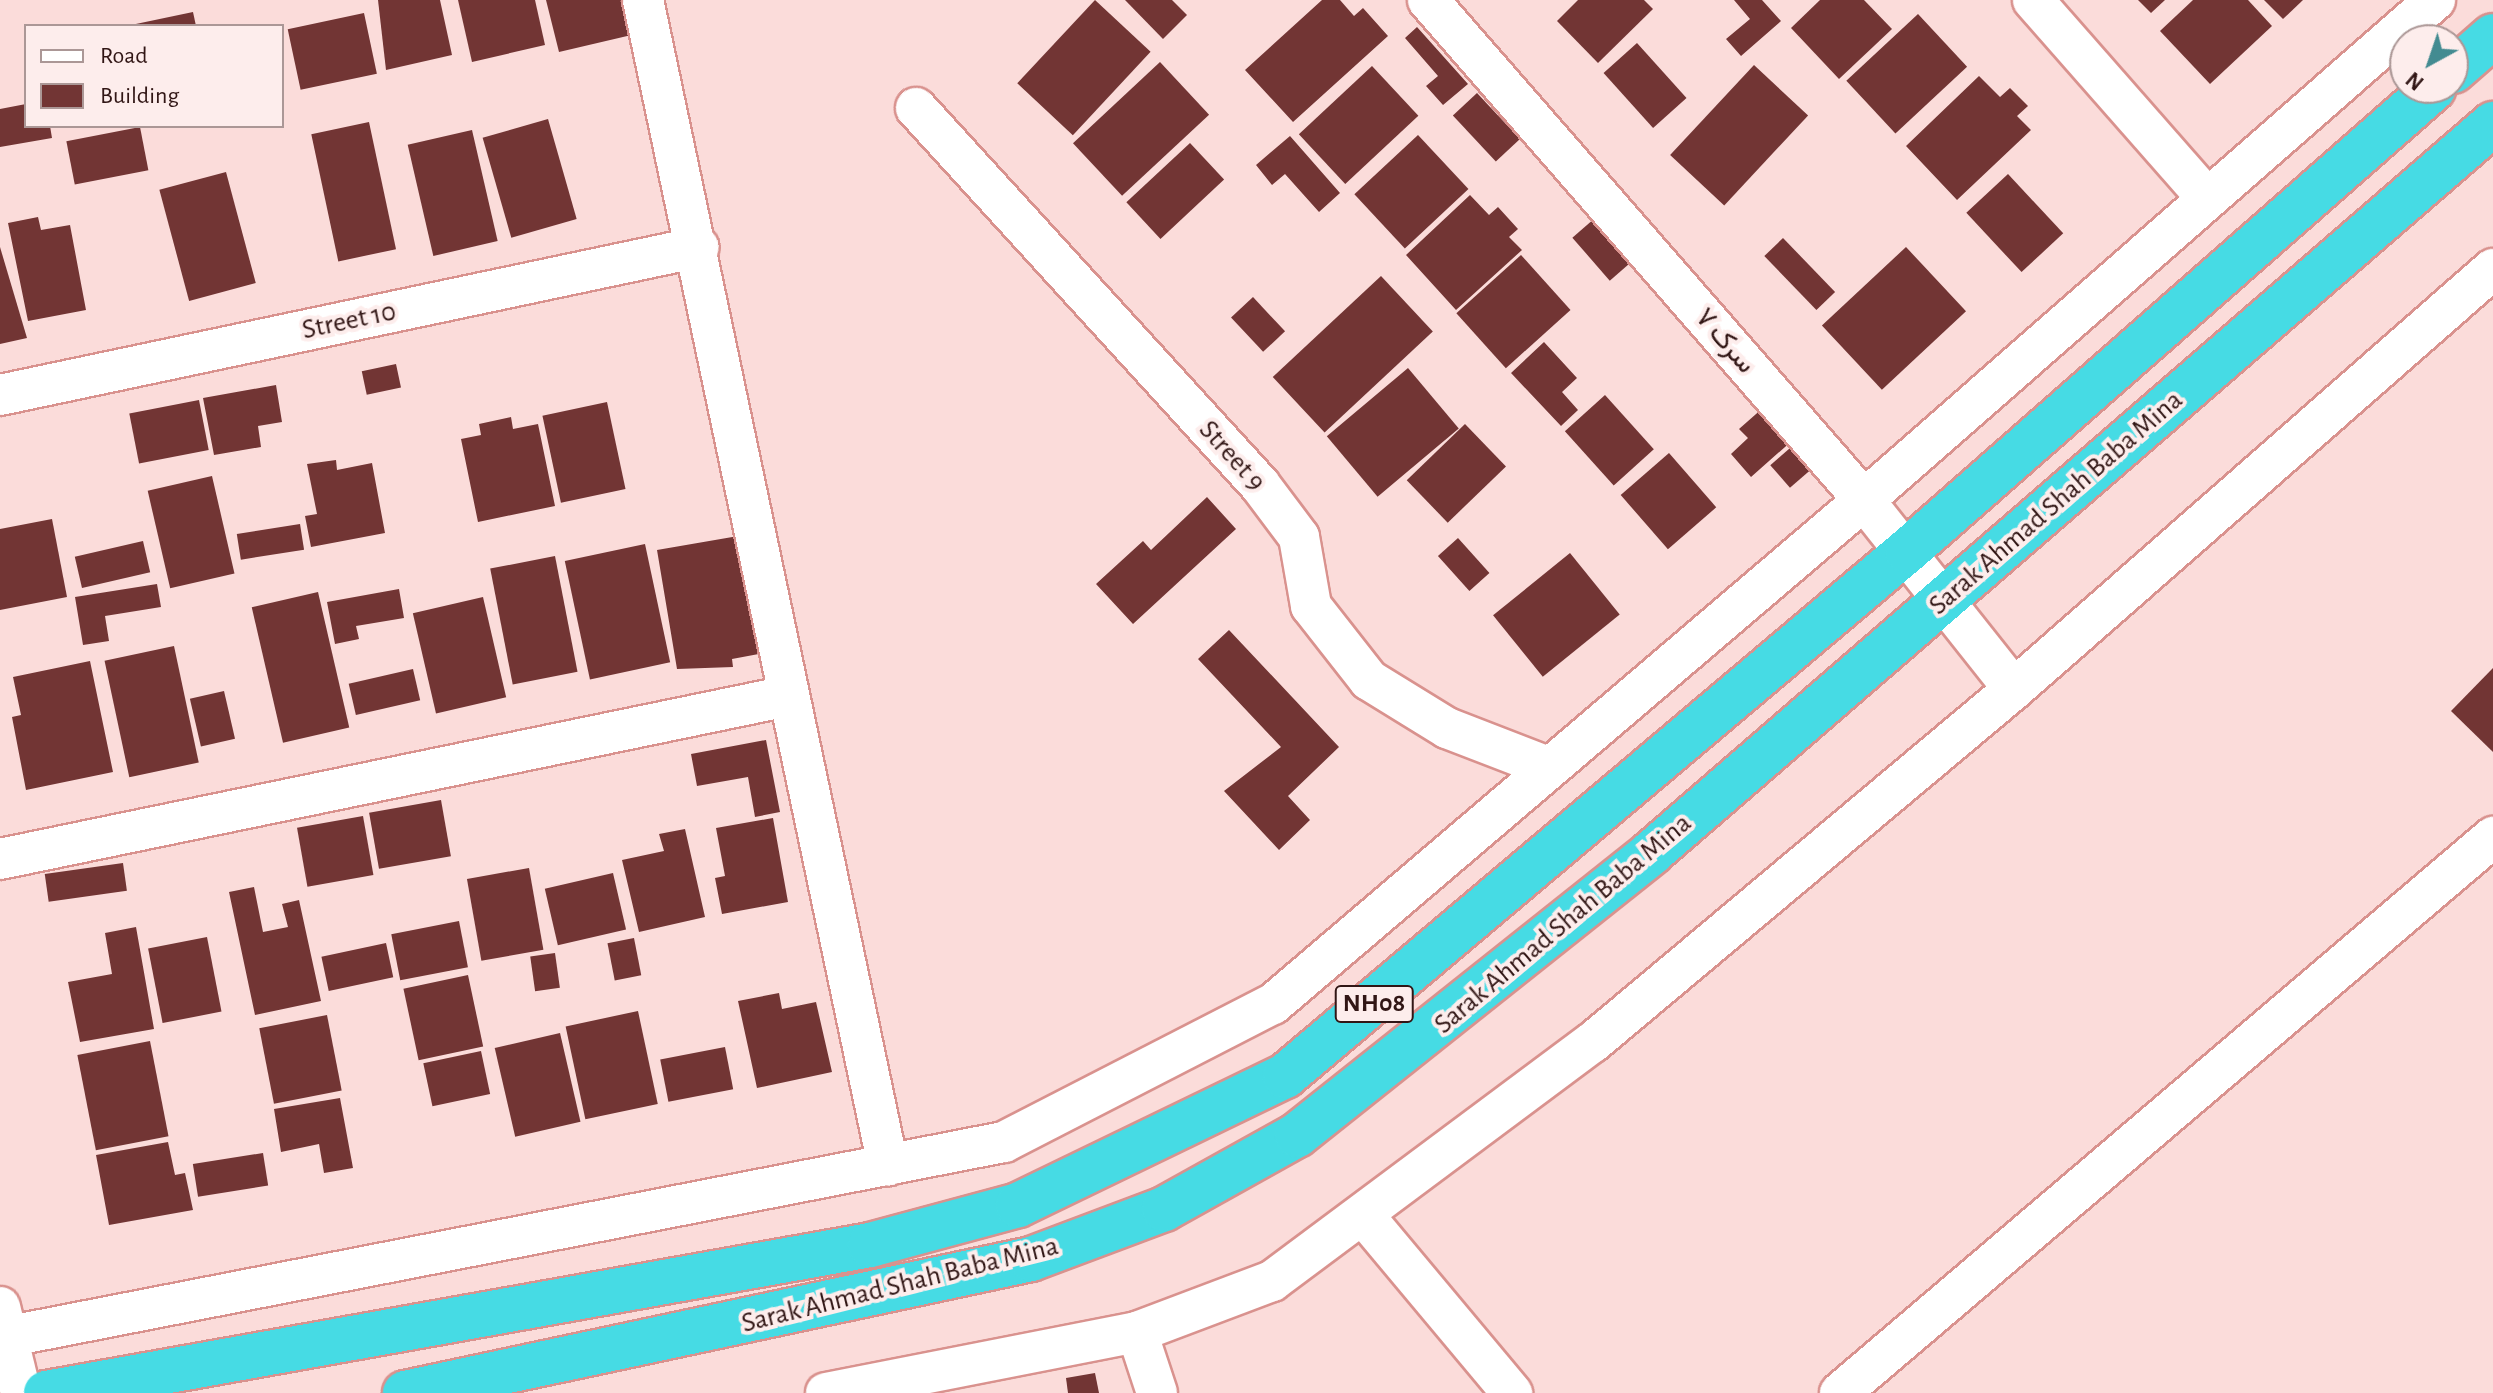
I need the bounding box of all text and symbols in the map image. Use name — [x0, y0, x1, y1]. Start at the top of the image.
legend — [24, 24, 284, 128]
north arrow — [2389, 24, 2469, 104]
text: Road — [100, 44, 148, 68]
text: N — [2402, 68, 2428, 94]
text: Building — [100, 84, 179, 108]
street label: Street 10 — [299, 295, 399, 347]
street label: سرک ۷ — [1687, 301, 1763, 381]
street label: Sarak Ahmad Shah Baba Mina — [1922, 384, 2190, 622]
street label: Street 9 — [1192, 414, 1272, 498]
street label: Sarak Ahmad Shah Baba Mina — [1428, 807, 1698, 1041]
road number: NH08 — [1334, 982, 1414, 1026]
street label: Sarak Ahmad Shah Baba Mina — [738, 1229, 1062, 1341]

